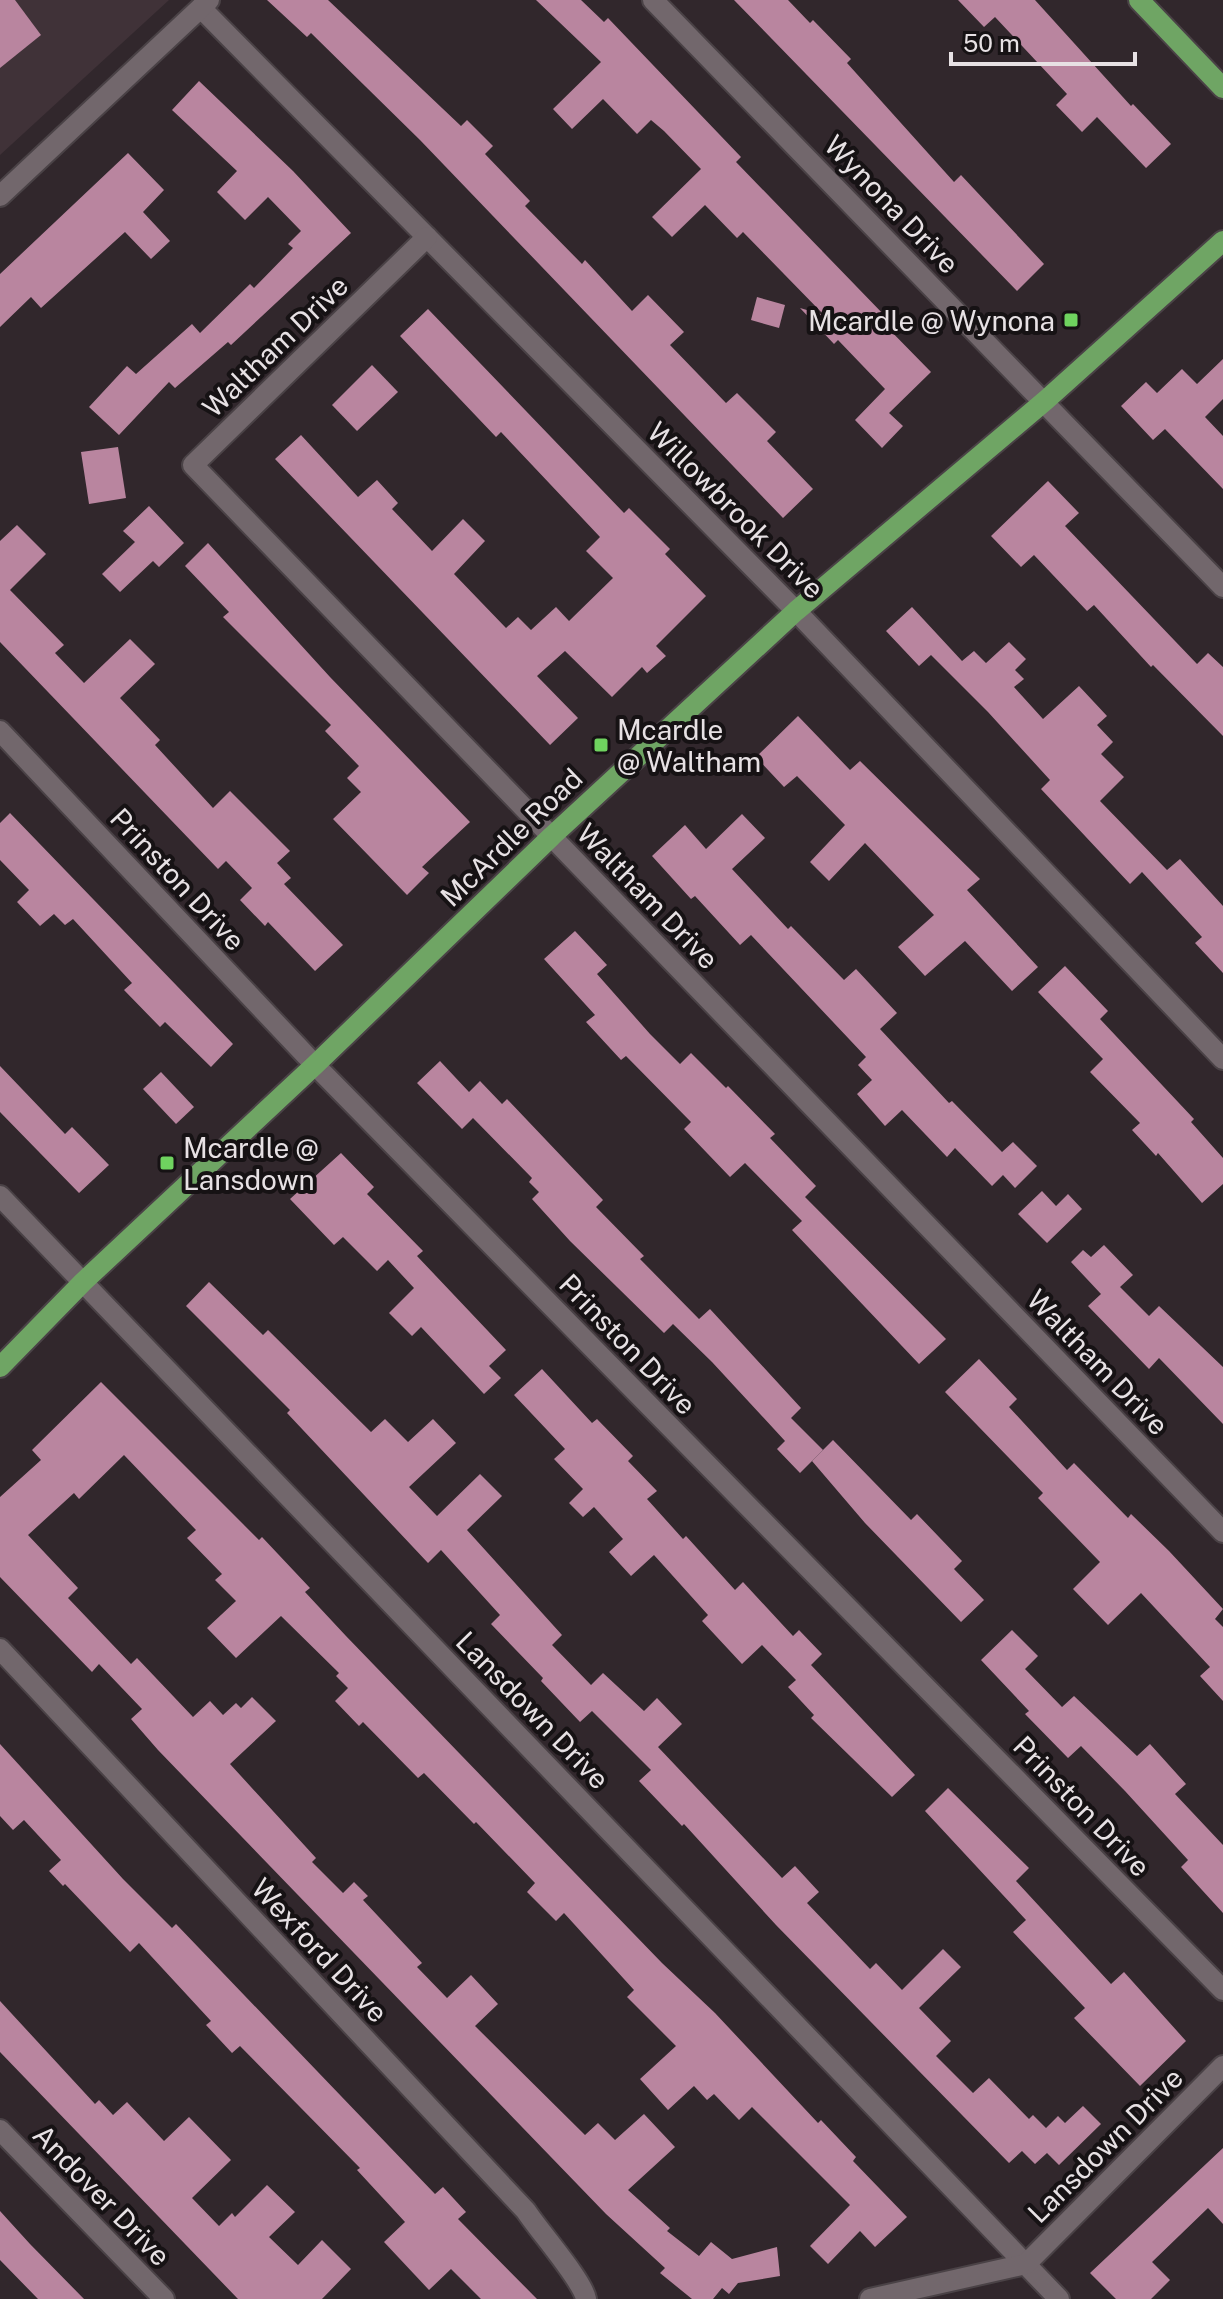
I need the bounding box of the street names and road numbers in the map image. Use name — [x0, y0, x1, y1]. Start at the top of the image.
street label: Wynona Drive — [818, 128, 966, 280]
street label: Waltham Drive — [196, 269, 354, 423]
street label: Willowbrook Drive — [641, 415, 831, 605]
street label: McArdle Road — [433, 761, 589, 913]
street label: Prinston Drive — [104, 801, 252, 957]
street label: Waltham Drive — [571, 817, 725, 975]
street label: Prinston Drive — [553, 1267, 703, 1421]
street label: Waltham Drive — [1021, 1283, 1175, 1441]
street label: Lansdown Drive — [450, 1625, 616, 1795]
street label: Prinston Drive — [1007, 1729, 1157, 1883]
street label: Wexford Drive — [245, 1871, 395, 2029]
street label: Lansdown Drive — [1021, 2061, 1189, 2229]
street label: Andover Drive — [27, 2118, 177, 2272]

